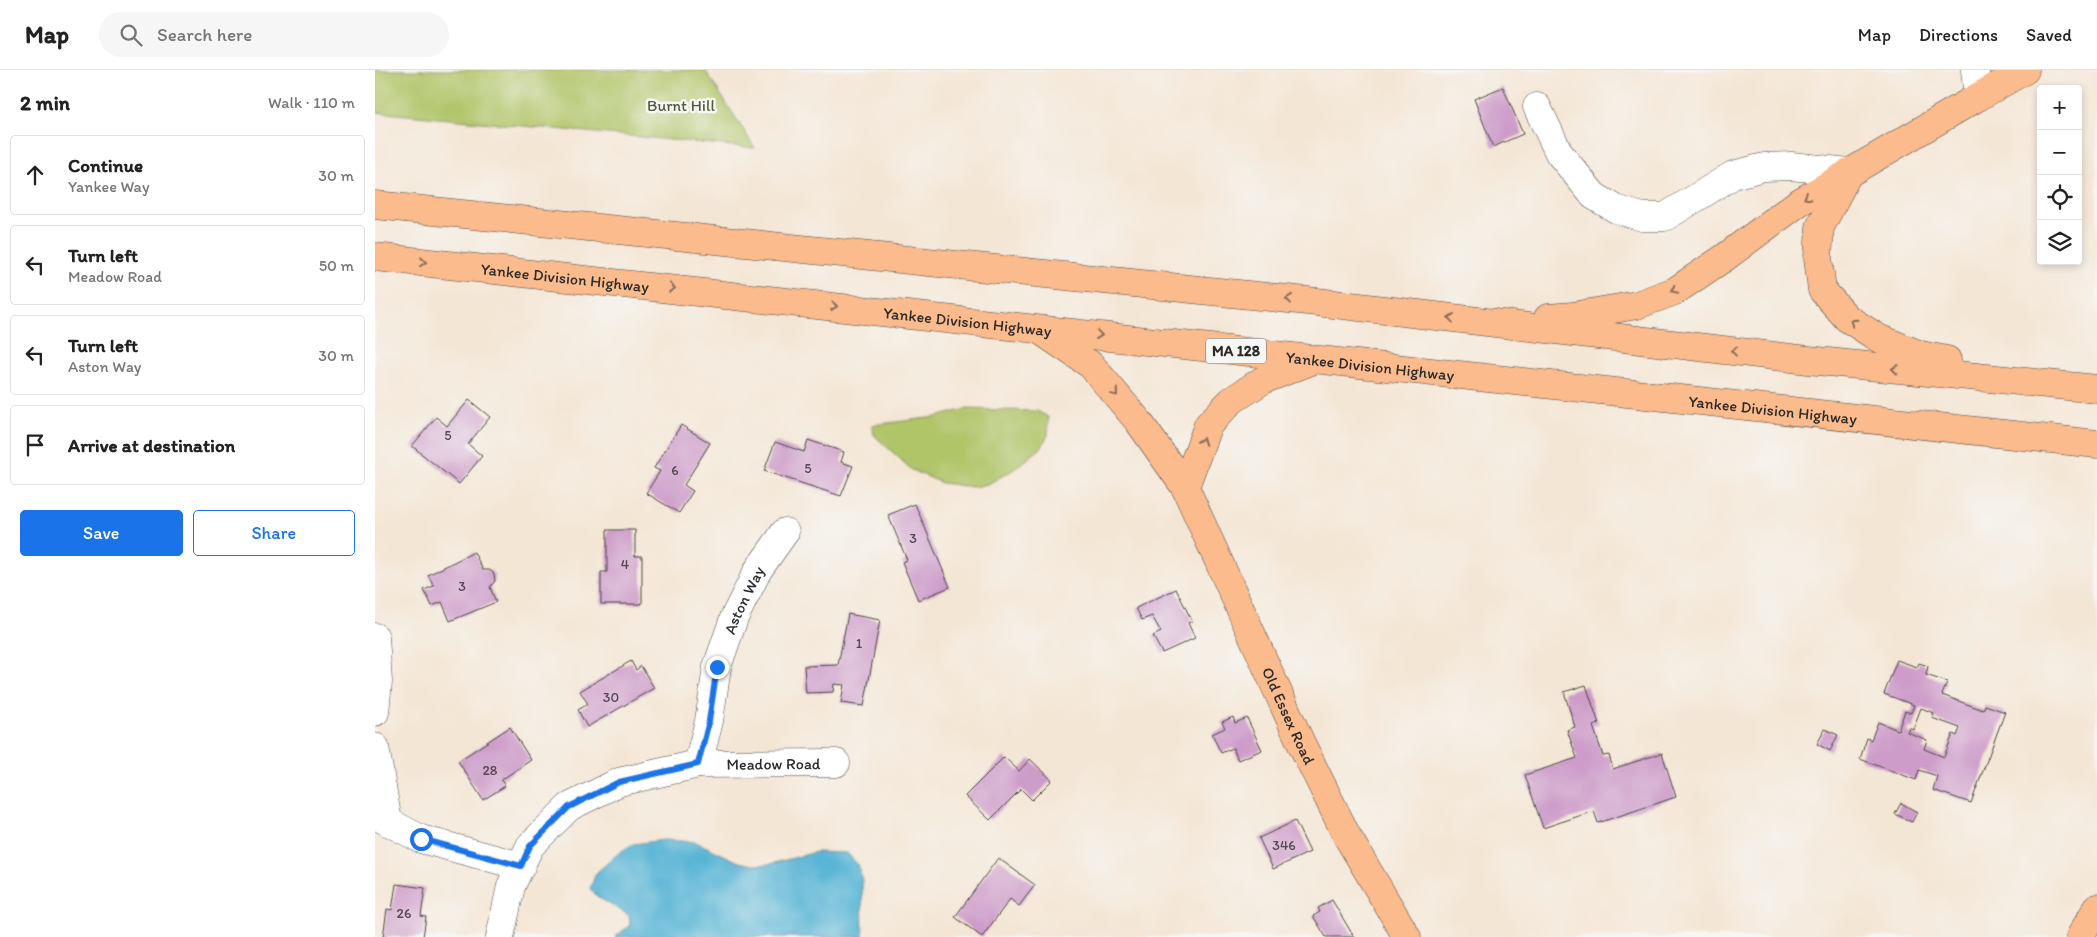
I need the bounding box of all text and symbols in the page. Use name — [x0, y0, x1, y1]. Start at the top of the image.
search box — [99, 12, 449, 57]
text: Map — [25, 20, 69, 49]
icon: search — [117, 21, 145, 49]
text: Search here — [157, 23, 252, 46]
text: Map — [1858, 24, 1891, 46]
text: Directions — [1919, 24, 1998, 46]
text: Saved — [2026, 24, 2072, 46]
map controls — [2037, 85, 2082, 265]
button: + — [2037, 85, 2082, 130]
text: 2 min — [20, 90, 70, 115]
text: Walk · 110 m — [268, 93, 355, 112]
park label: Burnt Hill — [647, 96, 715, 115]
button: − — [2037, 130, 2082, 175]
text: Continue — [68, 154, 143, 177]
icon: ahead — [21, 161, 49, 189]
text: 30 m — [318, 166, 354, 185]
button: locate — [2037, 175, 2082, 220]
text: Yankee Way — [68, 177, 149, 196]
one-way arrow — [1803, 191, 1812, 201]
button: layers — [2037, 220, 2082, 265]
text: Turn left — [68, 244, 138, 267]
icon: left — [21, 251, 49, 279]
text: 50 m — [319, 256, 354, 275]
one-way arrow — [420, 256, 428, 267]
street label: Yankee Division Highway — [480, 259, 650, 296]
text: Meadow Road — [68, 267, 162, 286]
one-way arrow — [668, 282, 676, 293]
one-way arrow — [1670, 284, 1679, 295]
one-way arrow — [1285, 294, 1293, 305]
one-way arrow — [830, 300, 838, 311]
street label: Yankee Division Highway — [882, 303, 1053, 340]
one-way arrow — [1446, 313, 1454, 324]
one-way arrow — [1849, 319, 1859, 328]
one-way arrow — [1096, 329, 1104, 340]
text: Turn left — [68, 334, 138, 357]
road number: MA 128 — [1206, 338, 1266, 364]
icon: left — [21, 341, 49, 369]
text: 30 m — [318, 346, 354, 365]
one-way arrow — [1729, 346, 1737, 357]
street label: Yankee Division Highway — [1285, 347, 1456, 384]
text: Aston Way — [68, 357, 141, 376]
one-way arrow — [1891, 364, 1899, 375]
one-way arrow — [1109, 387, 1118, 396]
street label: Yankee Division Highway — [1688, 391, 1858, 428]
house number: 5 — [444, 427, 452, 444]
icon: arrive — [21, 431, 49, 459]
text: Arrive at destination — [68, 434, 235, 457]
one-way arrow — [1196, 437, 1206, 446]
house number: 5 — [804, 460, 812, 477]
house number: 6 — [671, 462, 679, 479]
button: Save — [20, 510, 183, 556]
button: Share — [193, 510, 355, 556]
house number: 3 — [909, 530, 917, 547]
house number: 4 — [621, 556, 630, 573]
street label: Aston Way — [720, 562, 768, 637]
house number: 3 — [458, 578, 466, 595]
house number: 1 — [856, 635, 863, 652]
route end — [706, 656, 729, 679]
street label: Old Essex Road — [1258, 664, 1320, 768]
house number: 30 — [603, 689, 619, 706]
street label: Meadow Road — [726, 754, 821, 773]
house number: 28 — [482, 762, 498, 779]
route start — [410, 828, 433, 851]
house number: 346 — [1272, 837, 1296, 854]
house number: 26 — [397, 905, 411, 922]

